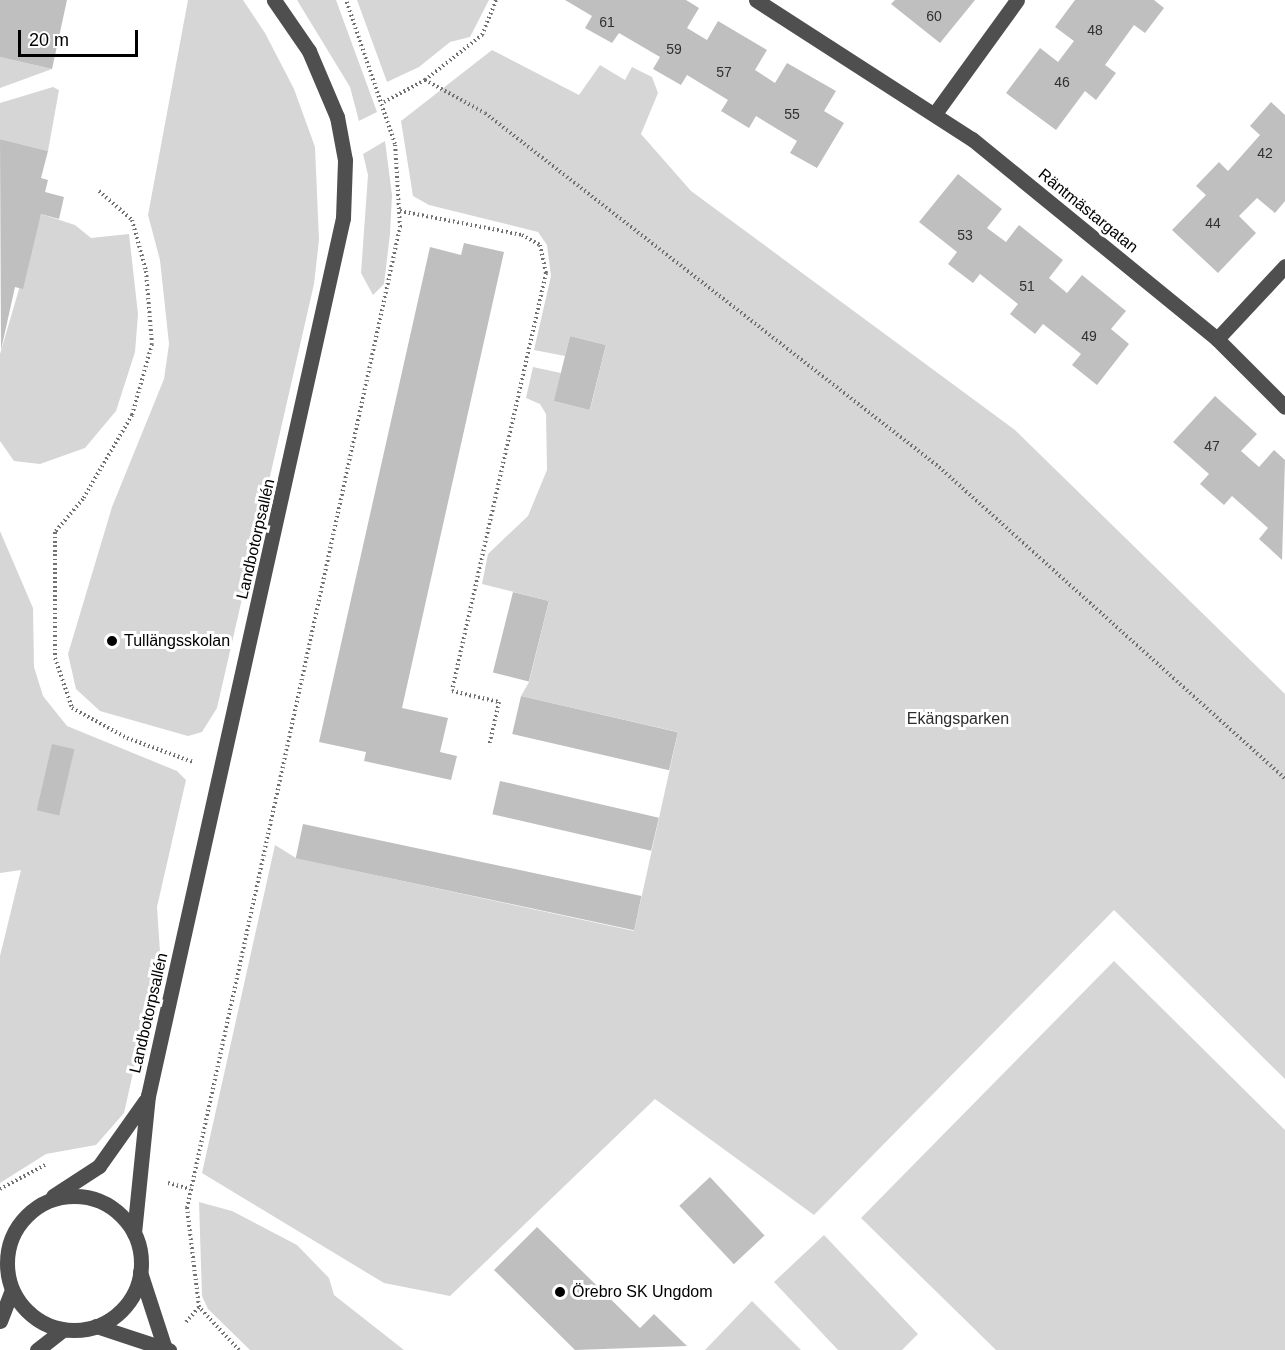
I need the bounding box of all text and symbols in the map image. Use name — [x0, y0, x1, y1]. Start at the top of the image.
house number: 60 — [926, 8, 942, 24]
house number: 61 — [599, 14, 615, 30]
scale bar — [21, 18, 141, 56]
house number: 48 — [1087, 22, 1103, 38]
text: 20 m — [29, 30, 69, 50]
house number: 59 — [666, 41, 682, 57]
house number: 57 — [716, 64, 732, 80]
house number: 46 — [1054, 74, 1070, 90]
house number: 55 — [784, 106, 800, 122]
house number: 42 — [1257, 145, 1273, 161]
street label: Räntmästargatan — [1034, 165, 1142, 257]
house number: 44 — [1205, 215, 1221, 231]
house number: 53 — [957, 227, 973, 243]
house number: 51 — [1019, 278, 1035, 294]
house number: 49 — [1081, 328, 1097, 344]
house number: 47 — [1204, 438, 1220, 454]
street label: Landbotorpsallén — [233, 477, 279, 601]
place label: Tullängsskolan — [124, 631, 230, 651]
marker: Tullängsskolan — [105, 634, 119, 648]
park label: Ekängsparken — [907, 709, 1009, 729]
street label: Landbotorpsallén — [126, 951, 172, 1075]
place label: Örebro SK Ungdom — [572, 1282, 713, 1302]
marker: Örebro SK Ungdom — [553, 1285, 567, 1299]

